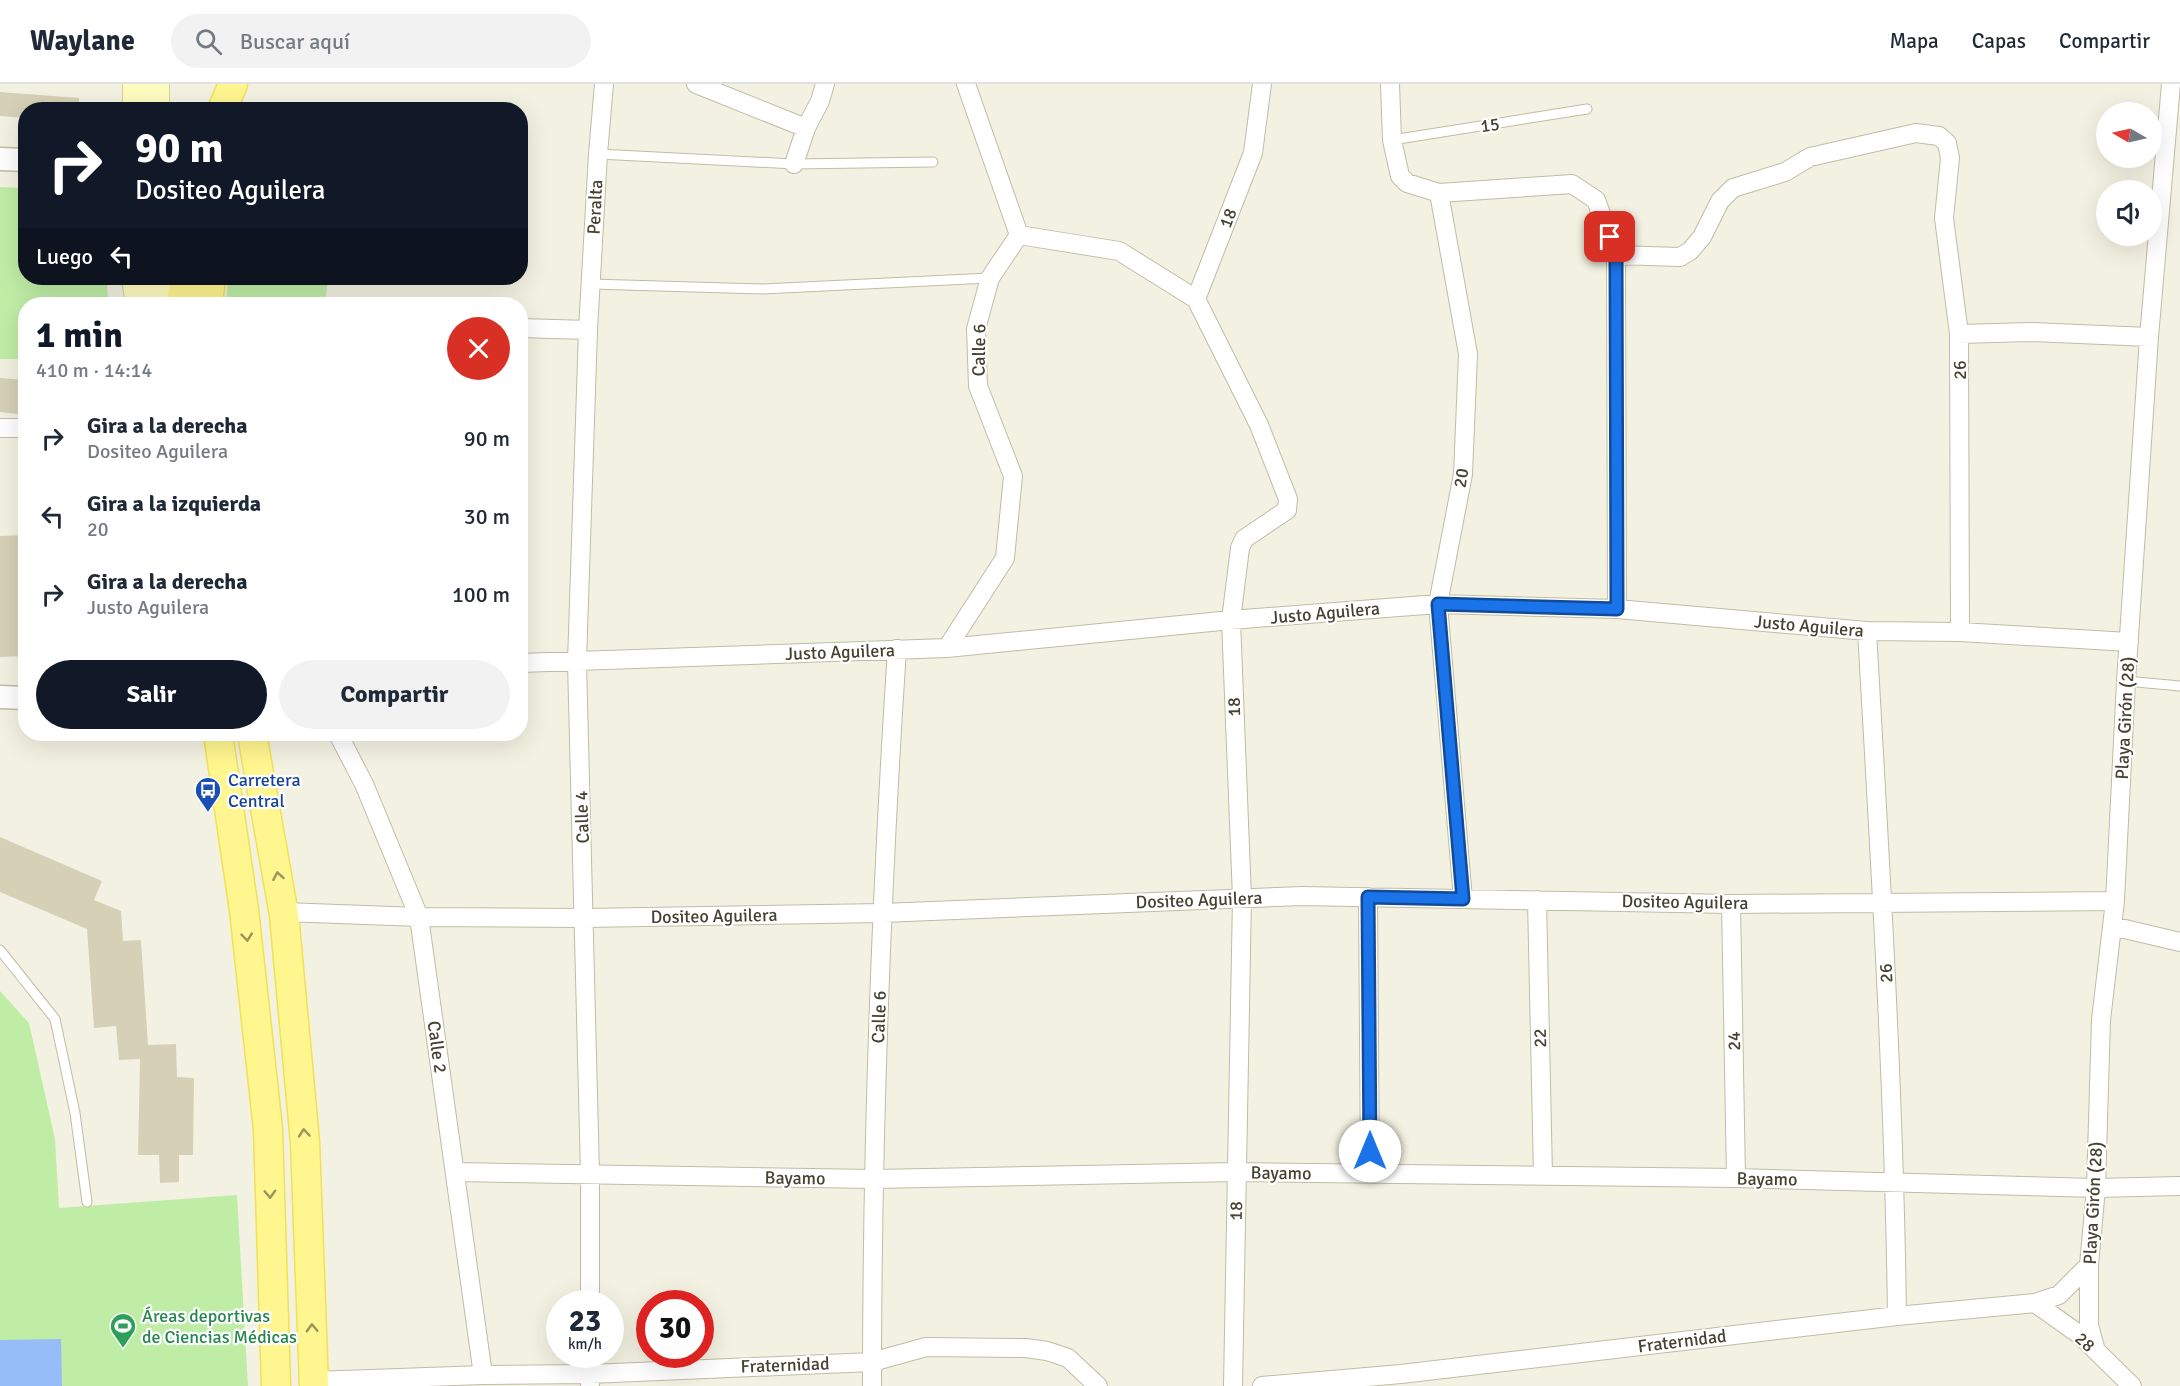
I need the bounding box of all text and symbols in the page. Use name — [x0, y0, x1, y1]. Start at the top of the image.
search box — [171, 14, 591, 68]
text: Waylane — [30, 24, 135, 58]
icon: search — [192, 25, 225, 58]
text: Buscar aquí — [240, 28, 350, 55]
text: Mapa — [1889, 28, 1939, 54]
text: Capas — [1972, 28, 2026, 54]
text: Compartir — [2059, 28, 2150, 54]
north arrow — [2096, 102, 2162, 168]
map controls — [2096, 102, 2162, 246]
street label: 15 — [1479, 113, 1501, 137]
text: 90 m — [135, 123, 224, 174]
icon: right — [36, 126, 114, 204]
text: Dositeo Aguilera — [135, 174, 325, 207]
street label: Peralta — [583, 179, 607, 235]
button: sound — [2096, 180, 2162, 246]
street label: 18 — [1214, 205, 1242, 231]
pin — [1584, 211, 1635, 262]
icon: arrive — [1593, 220, 1626, 253]
icon: left — [105, 240, 138, 273]
text: Luego — [36, 243, 93, 270]
text: 1 min — [36, 313, 123, 358]
button: close — [447, 317, 510, 380]
street label: Calle 6 — [968, 323, 990, 377]
text: 410 m · 14:14 — [36, 358, 152, 383]
street label: 26 — [1949, 360, 1971, 380]
text: Gira a la derecha — [87, 412, 248, 439]
icon: right — [36, 422, 69, 455]
text: 90 m — [464, 425, 510, 452]
text: Dositeo Aguilera — [87, 439, 228, 464]
street label: 20 — [1449, 467, 1473, 489]
text: Gira a la izquierda — [87, 490, 261, 517]
icon: left — [36, 500, 69, 533]
text: 30 m — [464, 503, 510, 530]
text: 20 — [87, 517, 109, 542]
text: Gira a la derecha — [87, 568, 248, 595]
icon: right — [36, 578, 69, 611]
text: 100 m — [452, 581, 510, 608]
text: Justo Aguilera — [87, 595, 209, 620]
street label: Justo Aguilera — [1269, 597, 1381, 629]
street label: Justo Aguilera — [1753, 610, 1865, 642]
street label: Justo Aguilera — [785, 639, 895, 665]
street label: Playa Girón (28) — [2111, 656, 2139, 780]
button: Salir — [36, 660, 267, 729]
button: Compartir — [279, 660, 510, 729]
street label: 18 — [1223, 697, 1245, 717]
place label: Carretera Central — [228, 769, 301, 812]
bus stop icon: Carretera Central — [193, 775, 223, 813]
street label: Calle 4 — [570, 790, 594, 844]
one-way arrow — [272, 872, 285, 882]
street label: Dositeo Aguilera — [1135, 887, 1263, 913]
street label: Dositeo Aguilera — [1621, 890, 1749, 914]
street label: Dositeo Aguilera — [650, 904, 778, 928]
one-way arrow — [240, 932, 253, 941]
street label: 26 — [1875, 963, 1897, 983]
street label: Calle 6 — [867, 990, 891, 1044]
street label: Calle 2 — [422, 1019, 452, 1075]
street label: 22 — [1529, 1028, 1551, 1048]
street label: 24 — [1723, 1031, 1745, 1051]
position arrow — [1338, 1119, 1402, 1183]
one-way arrow — [298, 1128, 311, 1137]
street label: Playa Girón (28) — [2079, 1141, 2107, 1265]
street label: Bayamo — [1250, 1161, 1312, 1185]
street label: Bayamo — [764, 1166, 826, 1190]
street label: Bayamo — [1736, 1167, 1798, 1191]
one-way arrow — [264, 1189, 276, 1198]
street label: 18 — [1225, 1201, 1247, 1221]
speed limit sign: 30 — [636, 1290, 714, 1368]
text: 23 — [569, 1303, 601, 1340]
place label: Áreas deportivas de Ciencias Médicas — [142, 1305, 297, 1348]
sports icon: Áreas deportivas de Ciencias Médicas — [108, 1311, 138, 1349]
one-way arrow — [305, 1323, 318, 1332]
street label: Fraternidad — [1636, 1325, 1728, 1357]
street label: 28 — [2070, 1327, 2100, 1357]
text: km/h — [568, 1335, 602, 1353]
street label: Fraternidad — [740, 1352, 830, 1378]

